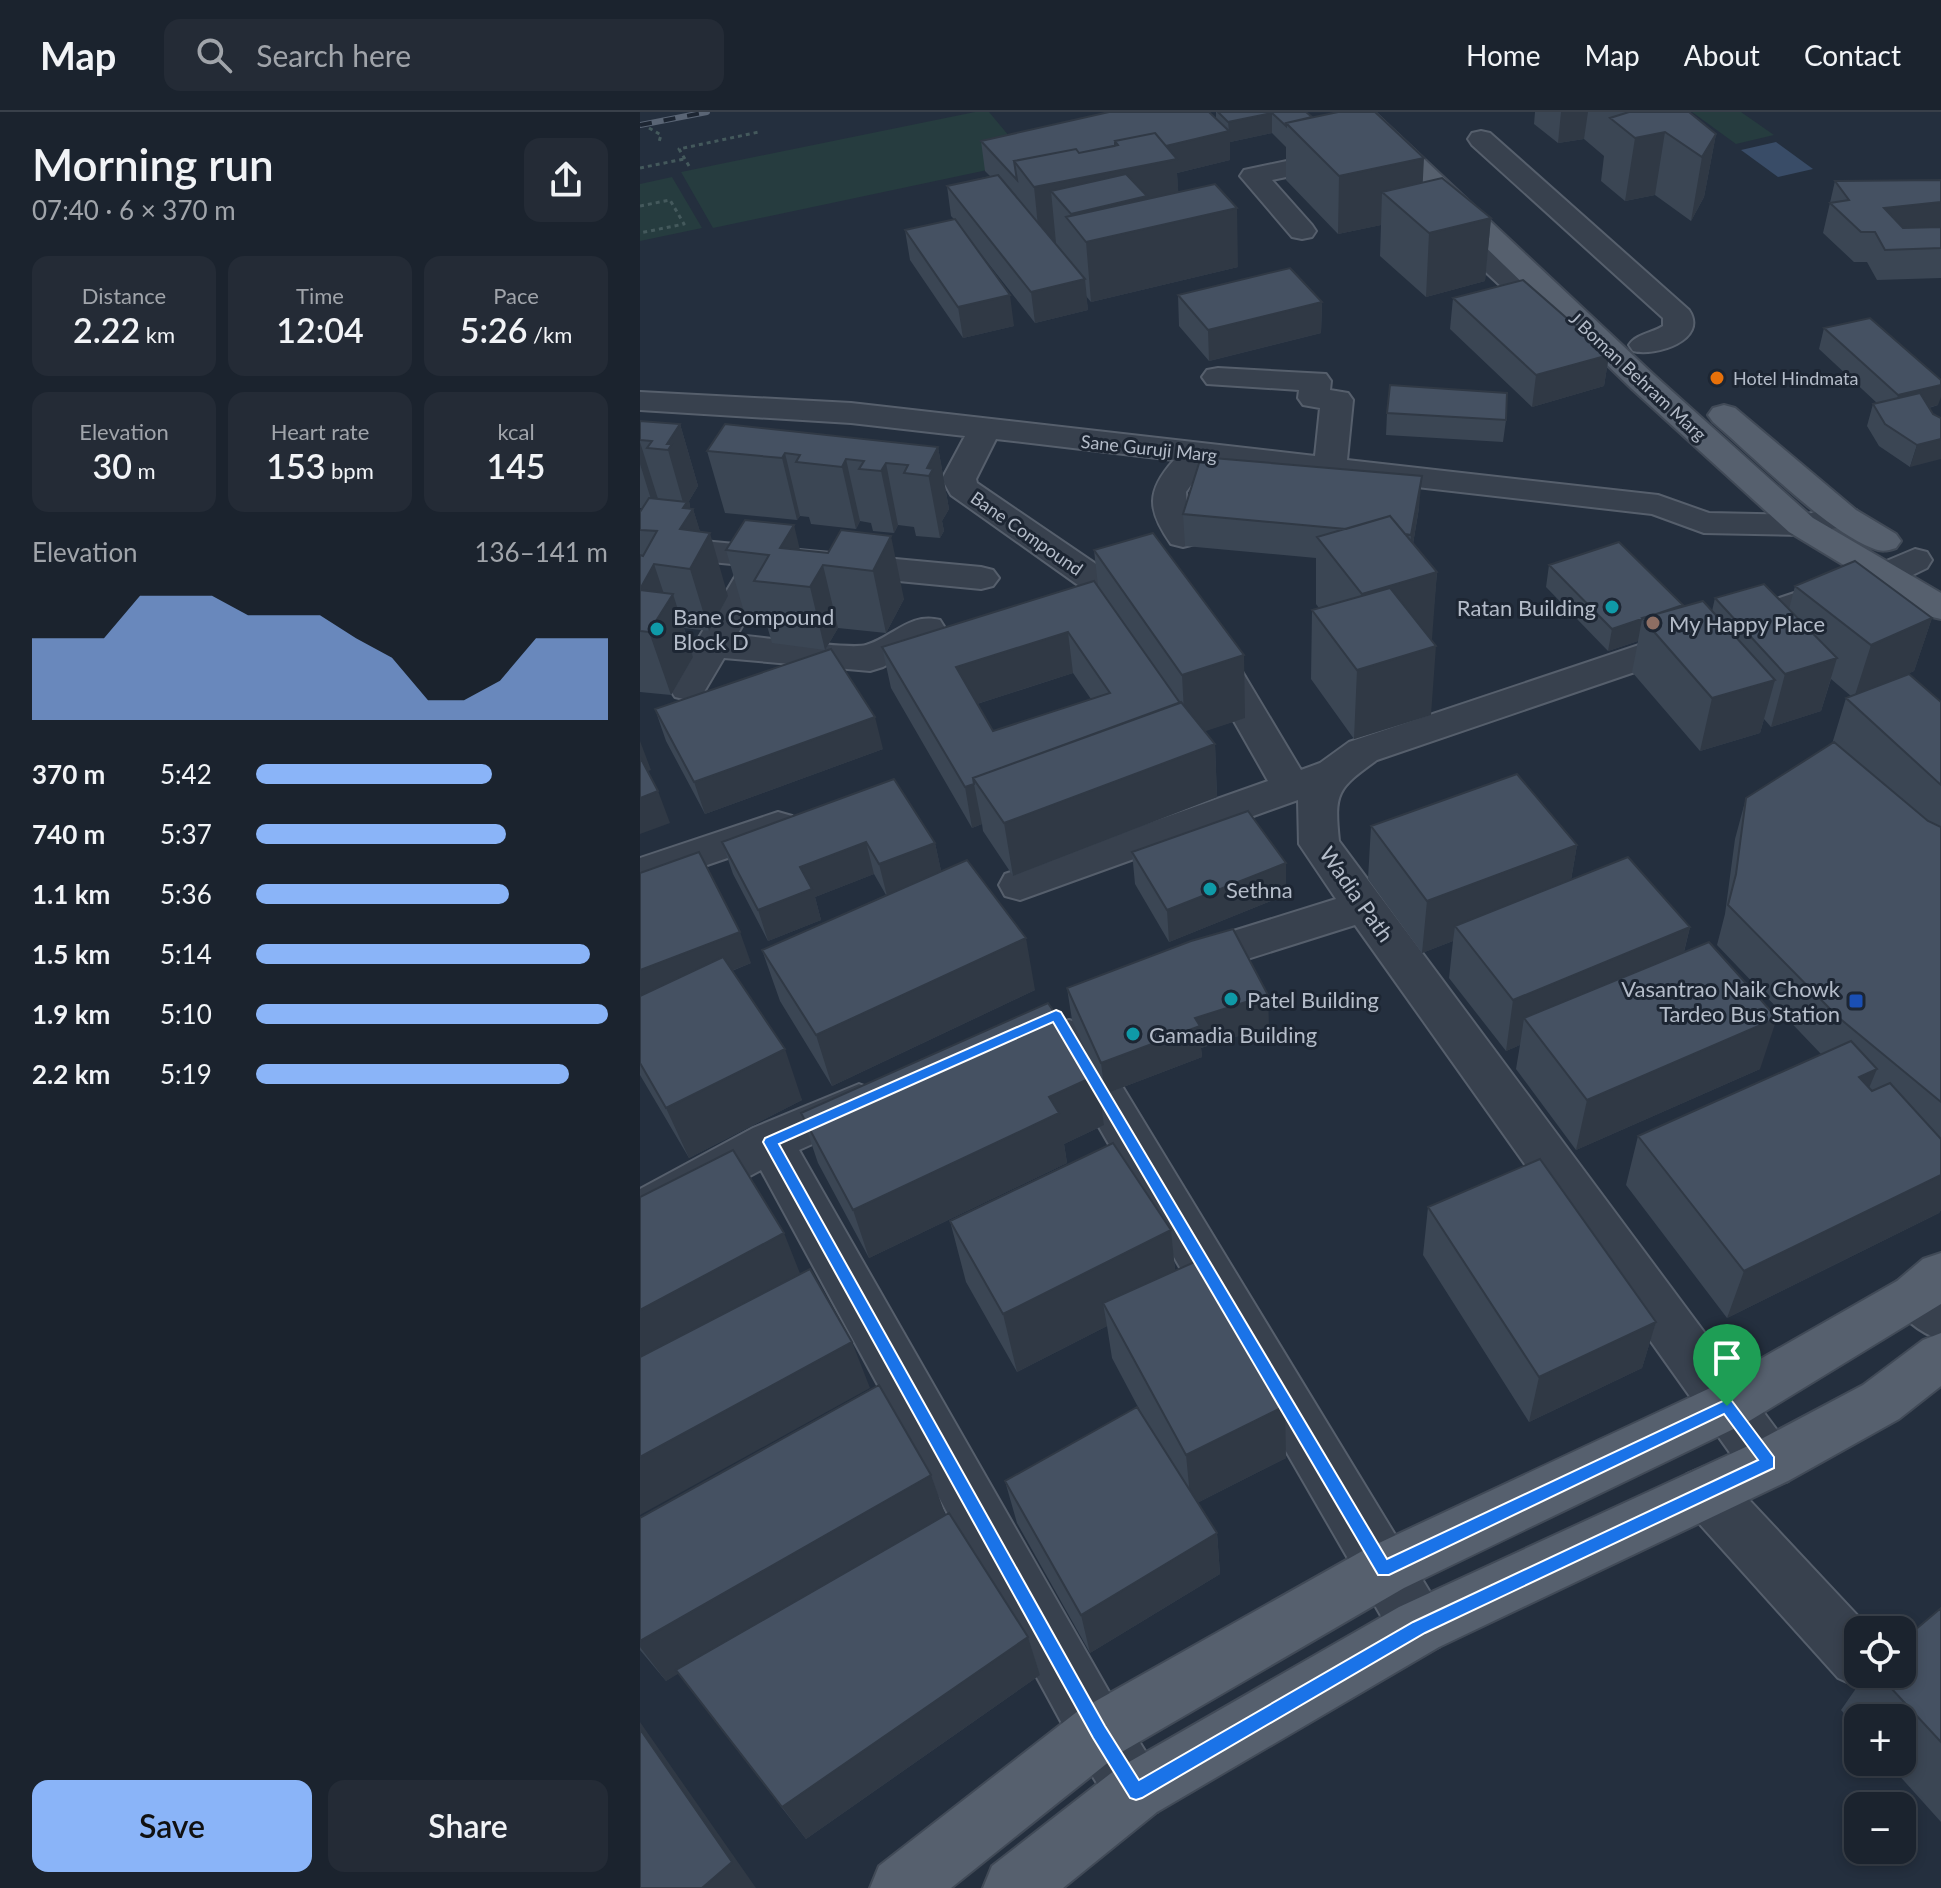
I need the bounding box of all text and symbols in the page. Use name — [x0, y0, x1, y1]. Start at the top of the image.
search box — [164, 19, 724, 91]
text: Map — [40, 32, 116, 78]
icon: search — [192, 33, 236, 77]
text: Search here — [256, 37, 411, 73]
text: Home — [1466, 38, 1541, 72]
text: Map — [1585, 38, 1640, 72]
text: About — [1684, 38, 1760, 72]
text: Contact — [1804, 38, 1901, 72]
text: Morning run — [32, 138, 274, 190]
button: share — [524, 138, 608, 222]
text: 07:40 · 6 × 370 m — [32, 194, 236, 226]
text: Distance — [82, 282, 166, 309]
text: Time — [296, 282, 344, 309]
text: Pace — [493, 282, 539, 309]
street label: J Boman Behram Marg — [1565, 307, 1711, 445]
text: 2.22 — [73, 309, 140, 350]
text: 12:04 — [276, 309, 364, 350]
text: 5:26 — [460, 309, 527, 350]
text: km — [140, 321, 175, 348]
text: /km — [527, 321, 572, 348]
place label: Hotel Hindmata — [1733, 367, 1858, 389]
marker: Hotel Hindmata — [1708, 369, 1726, 387]
text: Elevation — [79, 418, 169, 445]
text: Heart rate — [271, 418, 369, 445]
text: kcal — [497, 418, 535, 445]
street label: Sane Guruji Marg — [1080, 430, 1218, 466]
text: 30 — [92, 445, 132, 486]
text: 153 — [266, 445, 325, 486]
text: 145 — [486, 445, 546, 486]
text: m — [132, 457, 156, 484]
text: bpm — [325, 457, 374, 484]
street label: Bane Compound — [967, 486, 1087, 580]
text: Elevation — [32, 536, 138, 568]
text: 136–141 m — [474, 536, 608, 568]
place label: Ratan Building — [1457, 594, 1596, 621]
marker: Ratan Building — [1603, 598, 1621, 616]
place label: Bane Compound Block D — [673, 603, 834, 655]
place label: My Happy Place — [1669, 610, 1825, 637]
marker: My Happy Place — [1644, 614, 1662, 632]
marker: Bane Compound Block D — [648, 620, 666, 638]
text: 370 m — [32, 758, 105, 790]
text: 5:42 — [160, 758, 212, 790]
text: 740 m — [32, 818, 105, 850]
text: 5:37 — [160, 818, 212, 850]
street label: Wadia Path — [1314, 841, 1400, 947]
place label: Sethna — [1226, 876, 1293, 903]
text: 1.1 km — [32, 878, 110, 910]
text: 5:36 — [160, 878, 212, 910]
marker: Sethna — [1201, 880, 1219, 898]
text: 1.5 km — [32, 938, 110, 970]
text: 5:14 — [160, 938, 212, 970]
place label: Vasantrao Naik Chowk Tardeo Bus Station — [1621, 975, 1841, 1027]
place label: Patel Building — [1247, 986, 1379, 1013]
marker: Patel Building — [1222, 990, 1240, 1008]
marker: Vasantrao Naik Chowk Tardeo Bus Station — [1847, 992, 1865, 1010]
text: 1.9 km — [32, 998, 110, 1030]
text: 5:10 — [160, 998, 212, 1030]
place label: Gamadia Building — [1149, 1021, 1317, 1048]
marker: Gamadia Building — [1124, 1025, 1142, 1043]
text: 2.2 km — [32, 1058, 110, 1090]
text: 5:19 — [160, 1058, 212, 1090]
pin — [1693, 1324, 1761, 1406]
icon: arrive — [1705, 1336, 1749, 1380]
map controls — [1844, 1616, 1916, 1864]
button: locate — [1844, 1616, 1916, 1688]
button: + — [1844, 1704, 1916, 1776]
button: Save — [32, 1780, 312, 1872]
button: Share — [328, 1780, 608, 1872]
button: − — [1844, 1792, 1916, 1864]

